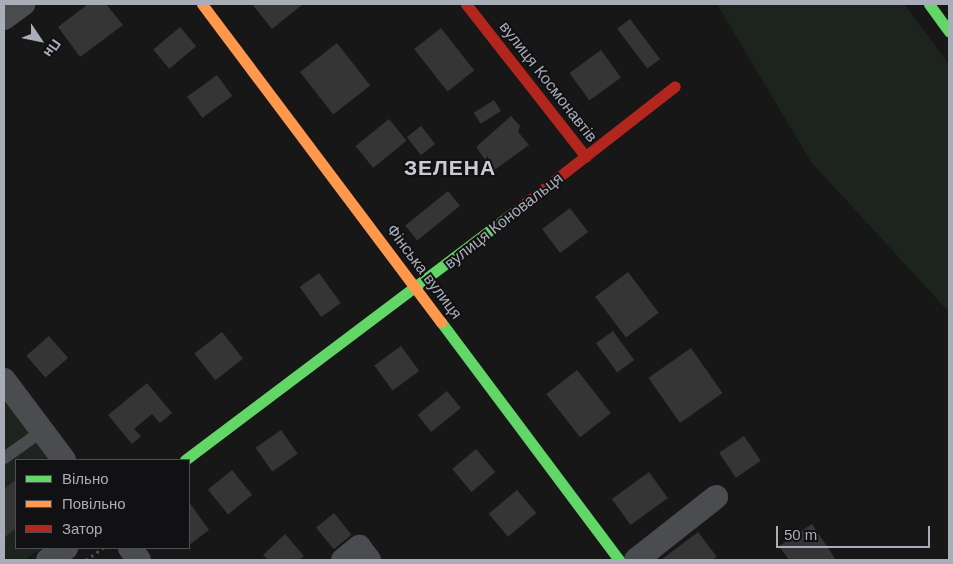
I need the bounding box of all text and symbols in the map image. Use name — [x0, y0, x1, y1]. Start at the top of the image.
north arrow — [15, 15, 65, 65]
street label: вулиця Космонавтів — [495, 18, 601, 146]
text: Пн — [41, 36, 64, 61]
district label: ЗЕЛЕНА — [403, 155, 497, 181]
street label: вулиця Коновальця — [441, 169, 567, 273]
street label: Фінська вулиця — [382, 221, 466, 323]
legend — [15, 459, 190, 549]
text: Вільно — [62, 470, 109, 487]
text: Повільно — [62, 495, 126, 512]
scale bar — [778, 516, 932, 548]
text: Затор — [62, 520, 102, 537]
text: 50 m — [784, 526, 817, 543]

